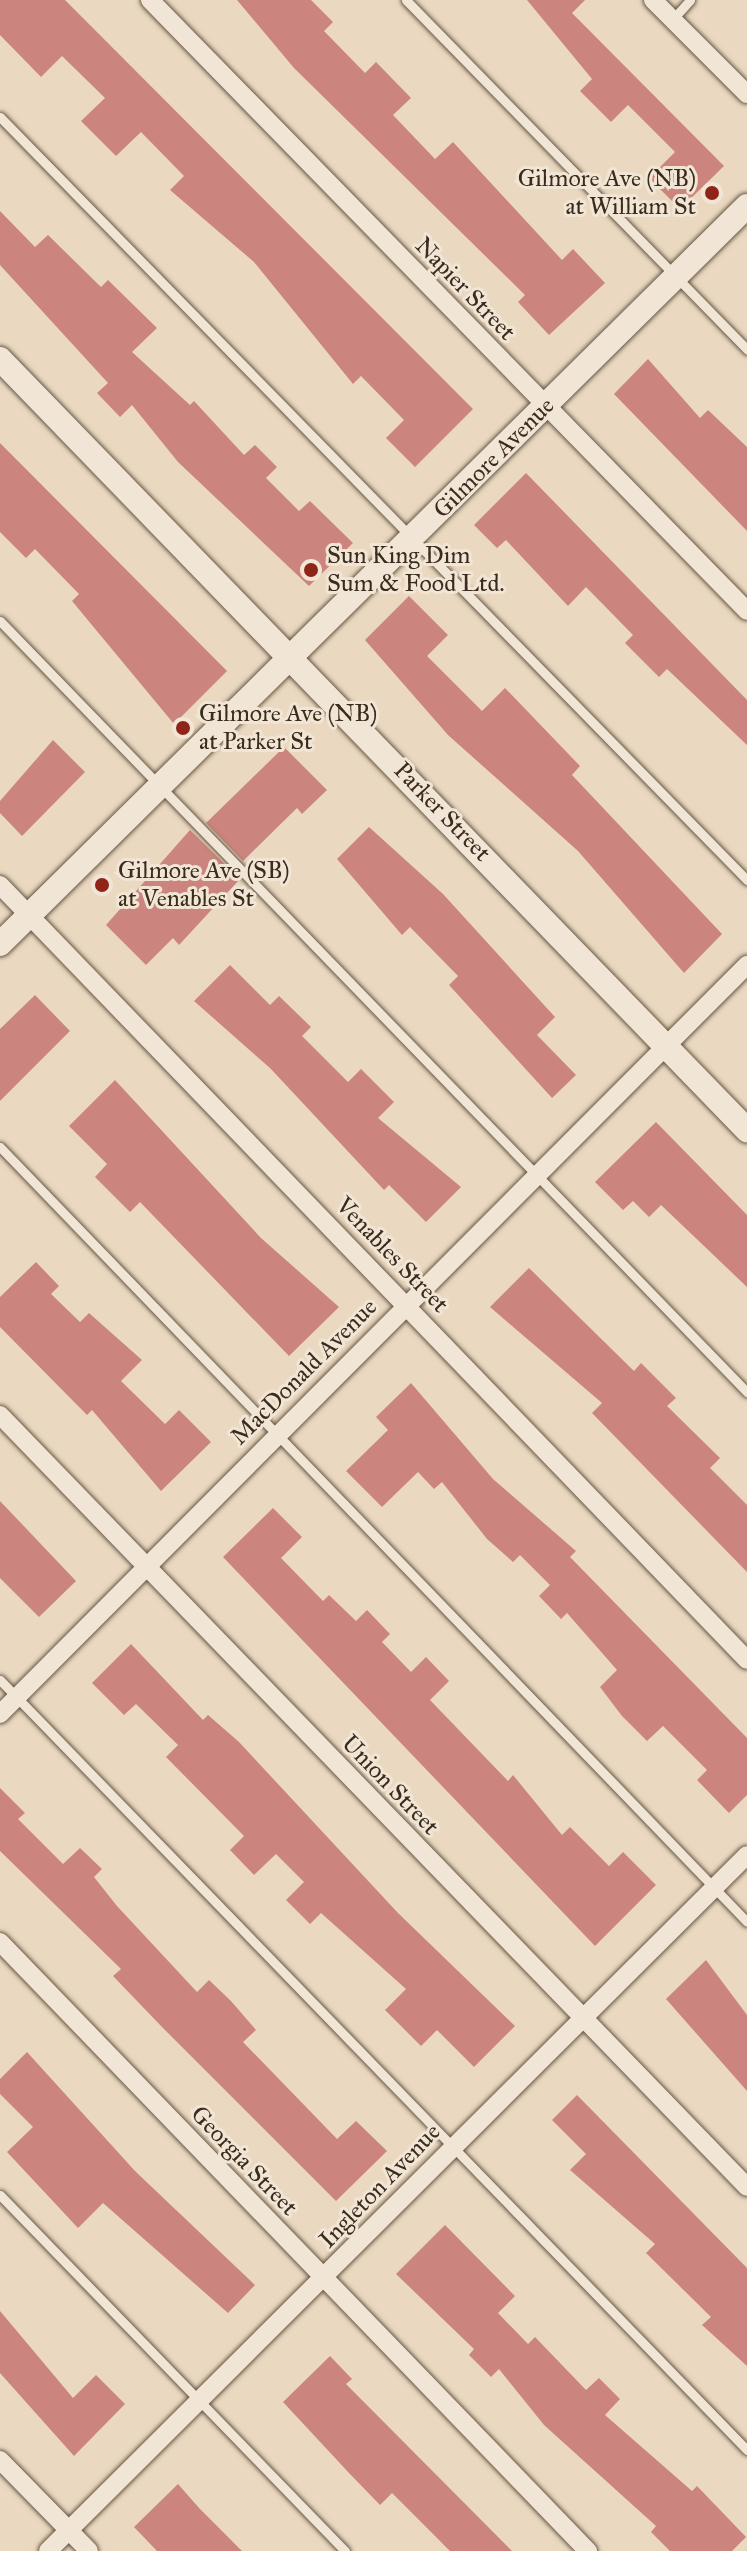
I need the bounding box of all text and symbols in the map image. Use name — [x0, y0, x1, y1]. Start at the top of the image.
place label: Gilmore Ave (NB) at William St — [518, 165, 696, 221]
marker: Gilmore Ave (NB) at William St — [703, 184, 721, 202]
street label: Napier Street — [409, 231, 521, 347]
street label: Gilmore Avenue — [428, 392, 560, 524]
place label: Sun King Dim Sum & Food Ltd. — [327, 542, 505, 598]
marker: Sun King Dim Sum & Food Ltd. — [302, 561, 320, 579]
place label: Gilmore Ave (NB) at Parker St — [199, 700, 377, 756]
marker: Gilmore Ave (NB) at Parker St — [174, 719, 192, 737]
street label: Parker Street — [388, 756, 496, 868]
place label: Gilmore Ave (SB) at Venables St — [118, 857, 290, 913]
marker: Gilmore Ave (SB) at Venables St — [93, 876, 111, 894]
street label: Venables Street — [330, 1191, 454, 1319]
street label: MacDonald Avenue — [225, 1293, 383, 1451]
street label: Union Street — [335, 1729, 445, 1841]
street label: Georgia Street — [185, 2100, 303, 2222]
street label: Ingleton Avenue — [313, 2118, 447, 2254]

